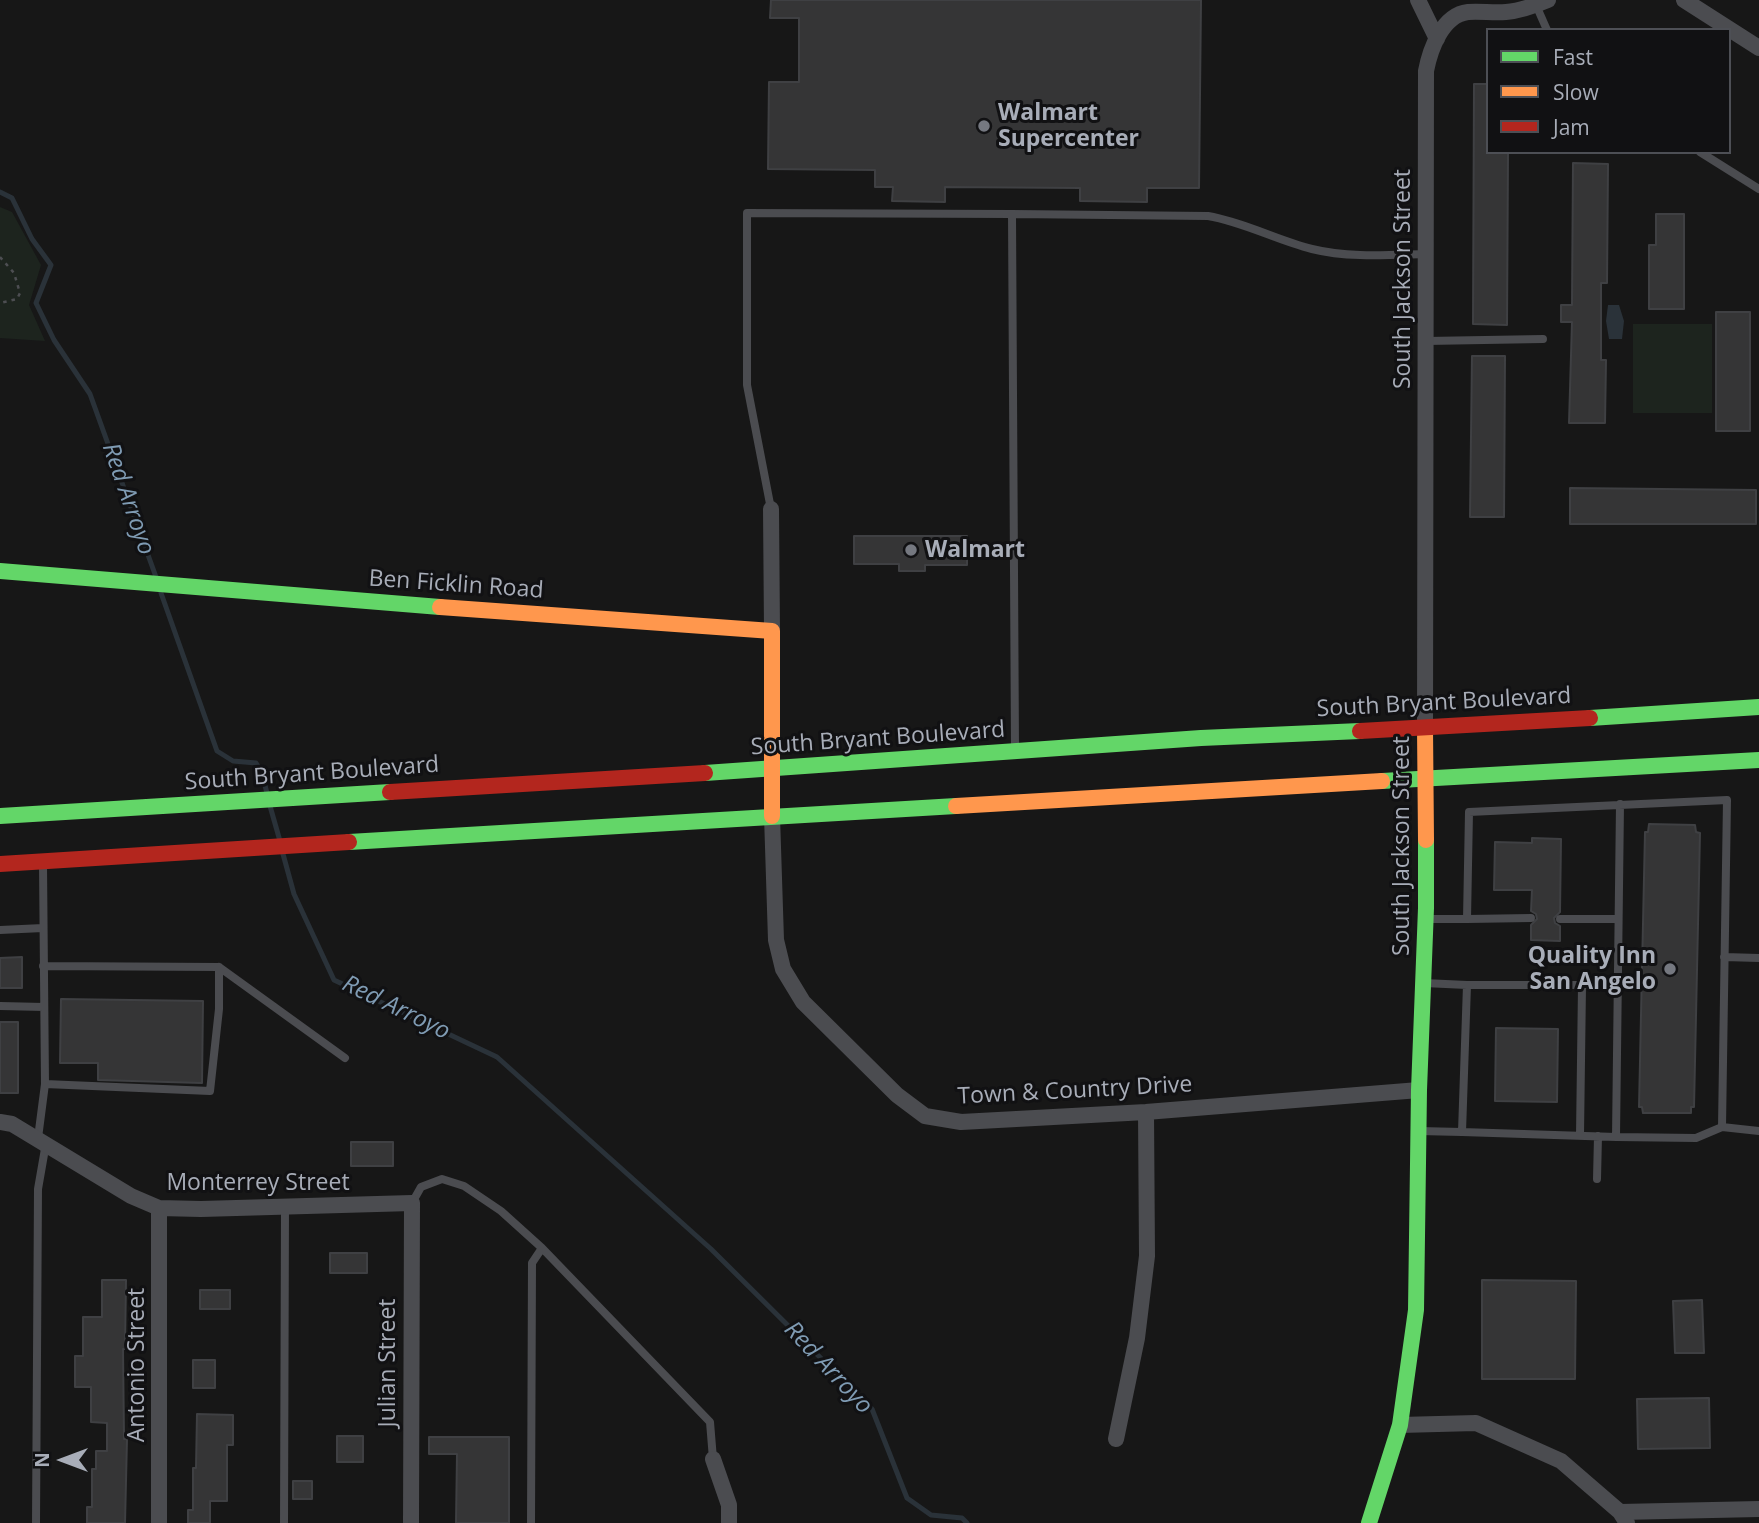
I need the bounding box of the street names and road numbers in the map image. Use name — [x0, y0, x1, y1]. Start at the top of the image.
street label: South Jackson Street — [1389, 169, 1417, 389]
street label: Ben Ficklin Road — [368, 565, 544, 605]
street label: South Bryant Boulevard — [1316, 683, 1572, 723]
street label: South Bryant Boulevard — [750, 716, 1006, 762]
street label: South Jackson Street — [1388, 736, 1416, 956]
street label: South Bryant Boulevard — [184, 751, 440, 797]
street label: Town & Country Drive — [957, 1071, 1193, 1111]
street label: Monterrey Street — [166, 1169, 350, 1197]
street label: Antonio Street — [123, 1288, 151, 1442]
street label: Julian Street — [374, 1299, 402, 1427]

